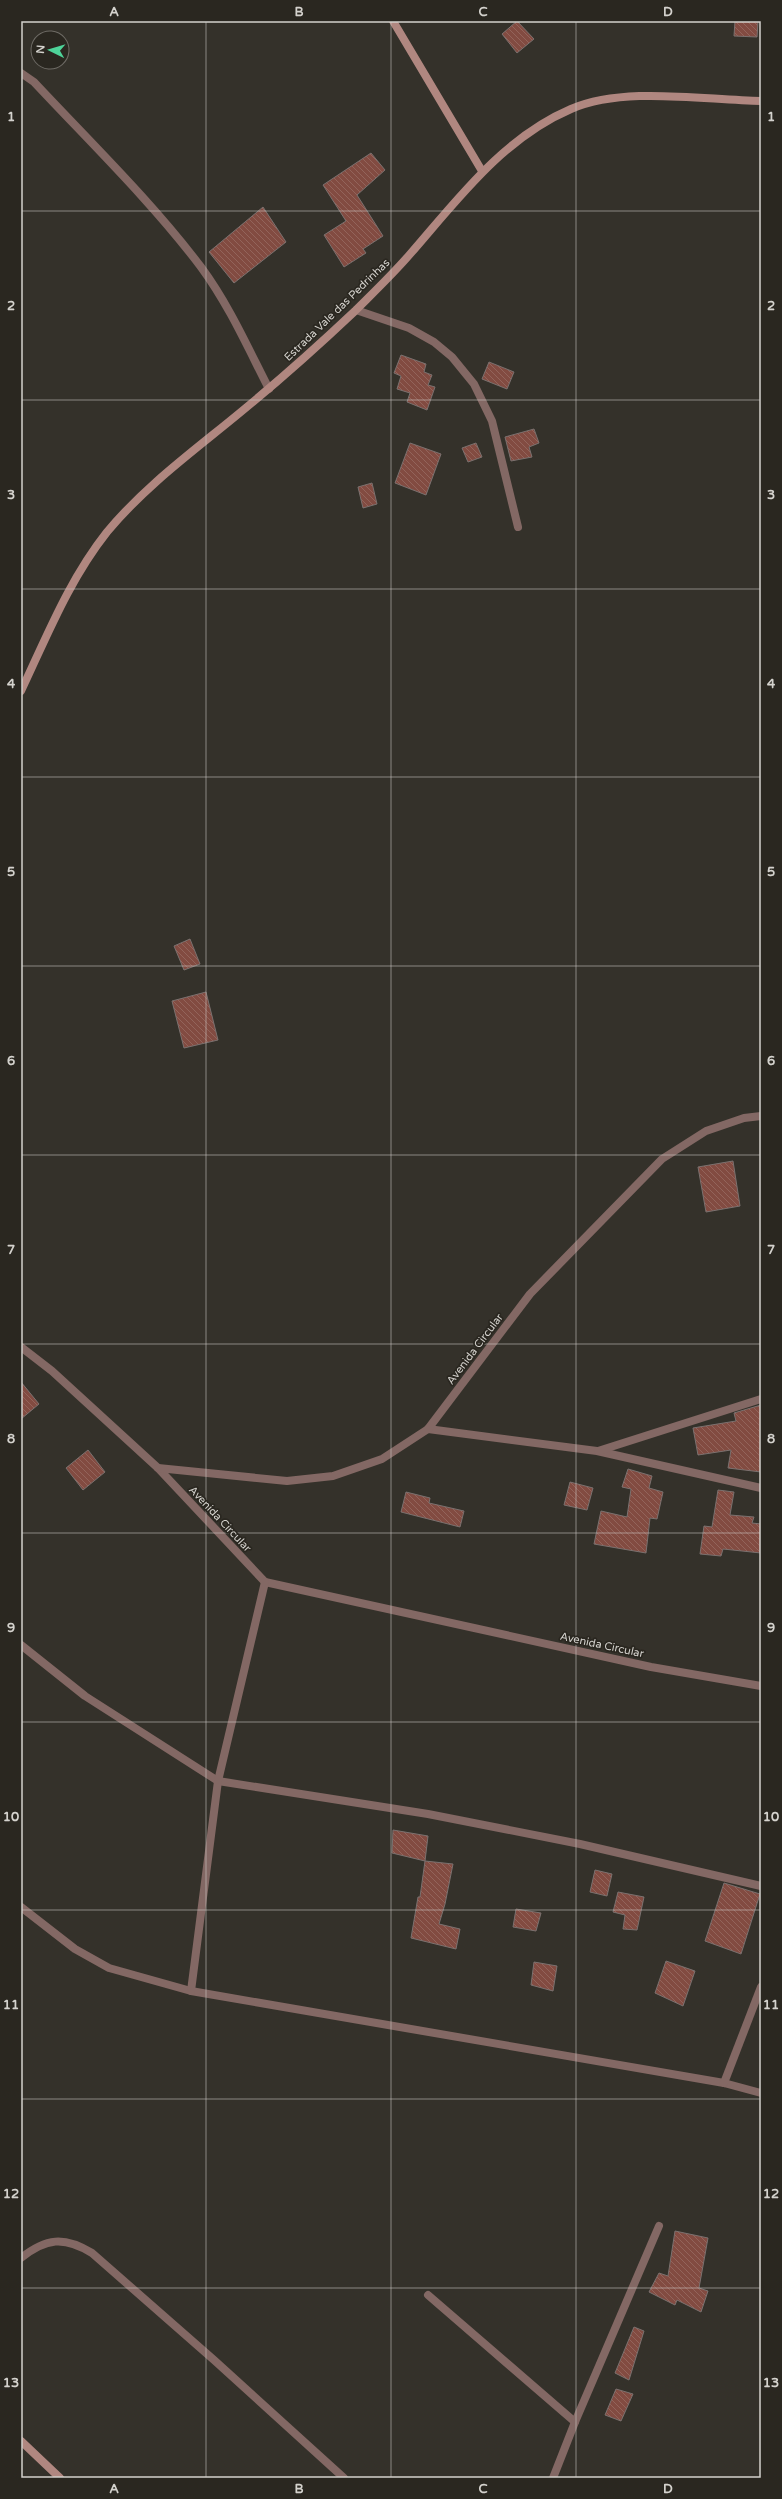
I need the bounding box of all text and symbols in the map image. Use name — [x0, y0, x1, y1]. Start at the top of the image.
text: A — [109, 4, 119, 20]
text: B — [294, 4, 304, 20]
text: C — [478, 4, 488, 20]
text: D — [663, 4, 673, 20]
north arrow — [30, 30, 70, 70]
text: N — [34, 44, 47, 54]
text: 1 — [7, 109, 15, 125]
text: 1 — [767, 109, 775, 125]
street label: Estrada Vale das Pedrinhas — [282, 256, 392, 364]
text: 2 — [7, 298, 15, 314]
text: 2 — [767, 298, 775, 314]
text: 3 — [7, 487, 15, 503]
text: 3 — [767, 487, 775, 503]
text: 4 — [7, 676, 16, 692]
text: 4 — [767, 676, 776, 692]
text: 5 — [7, 864, 15, 880]
text: 5 — [767, 864, 775, 880]
text: 6 — [7, 1053, 15, 1069]
text: 6 — [767, 1053, 775, 1069]
text: 7 — [7, 1242, 15, 1258]
text: 7 — [767, 1242, 775, 1258]
street label: Avenida Circular — [444, 1310, 506, 1387]
text: 8 — [7, 1431, 15, 1447]
text: 8 — [767, 1431, 775, 1447]
street label: Avenida Circular — [186, 1483, 254, 1555]
text: 9 — [7, 1620, 15, 1636]
text: 9 — [767, 1620, 775, 1636]
street label: Avenida Circular — [559, 1630, 646, 1660]
text: 10 — [3, 1809, 19, 1825]
text: 10 — [763, 1809, 779, 1825]
text: 11 — [3, 1997, 19, 2013]
text: 11 — [763, 1997, 779, 2013]
text: 12 — [3, 2186, 19, 2202]
text: 12 — [763, 2186, 779, 2202]
text: 13 — [3, 2375, 19, 2391]
text: 13 — [763, 2375, 779, 2391]
text: A — [109, 2481, 119, 2497]
text: B — [294, 2481, 304, 2497]
text: C — [478, 2481, 488, 2497]
text: D — [663, 2481, 673, 2497]

